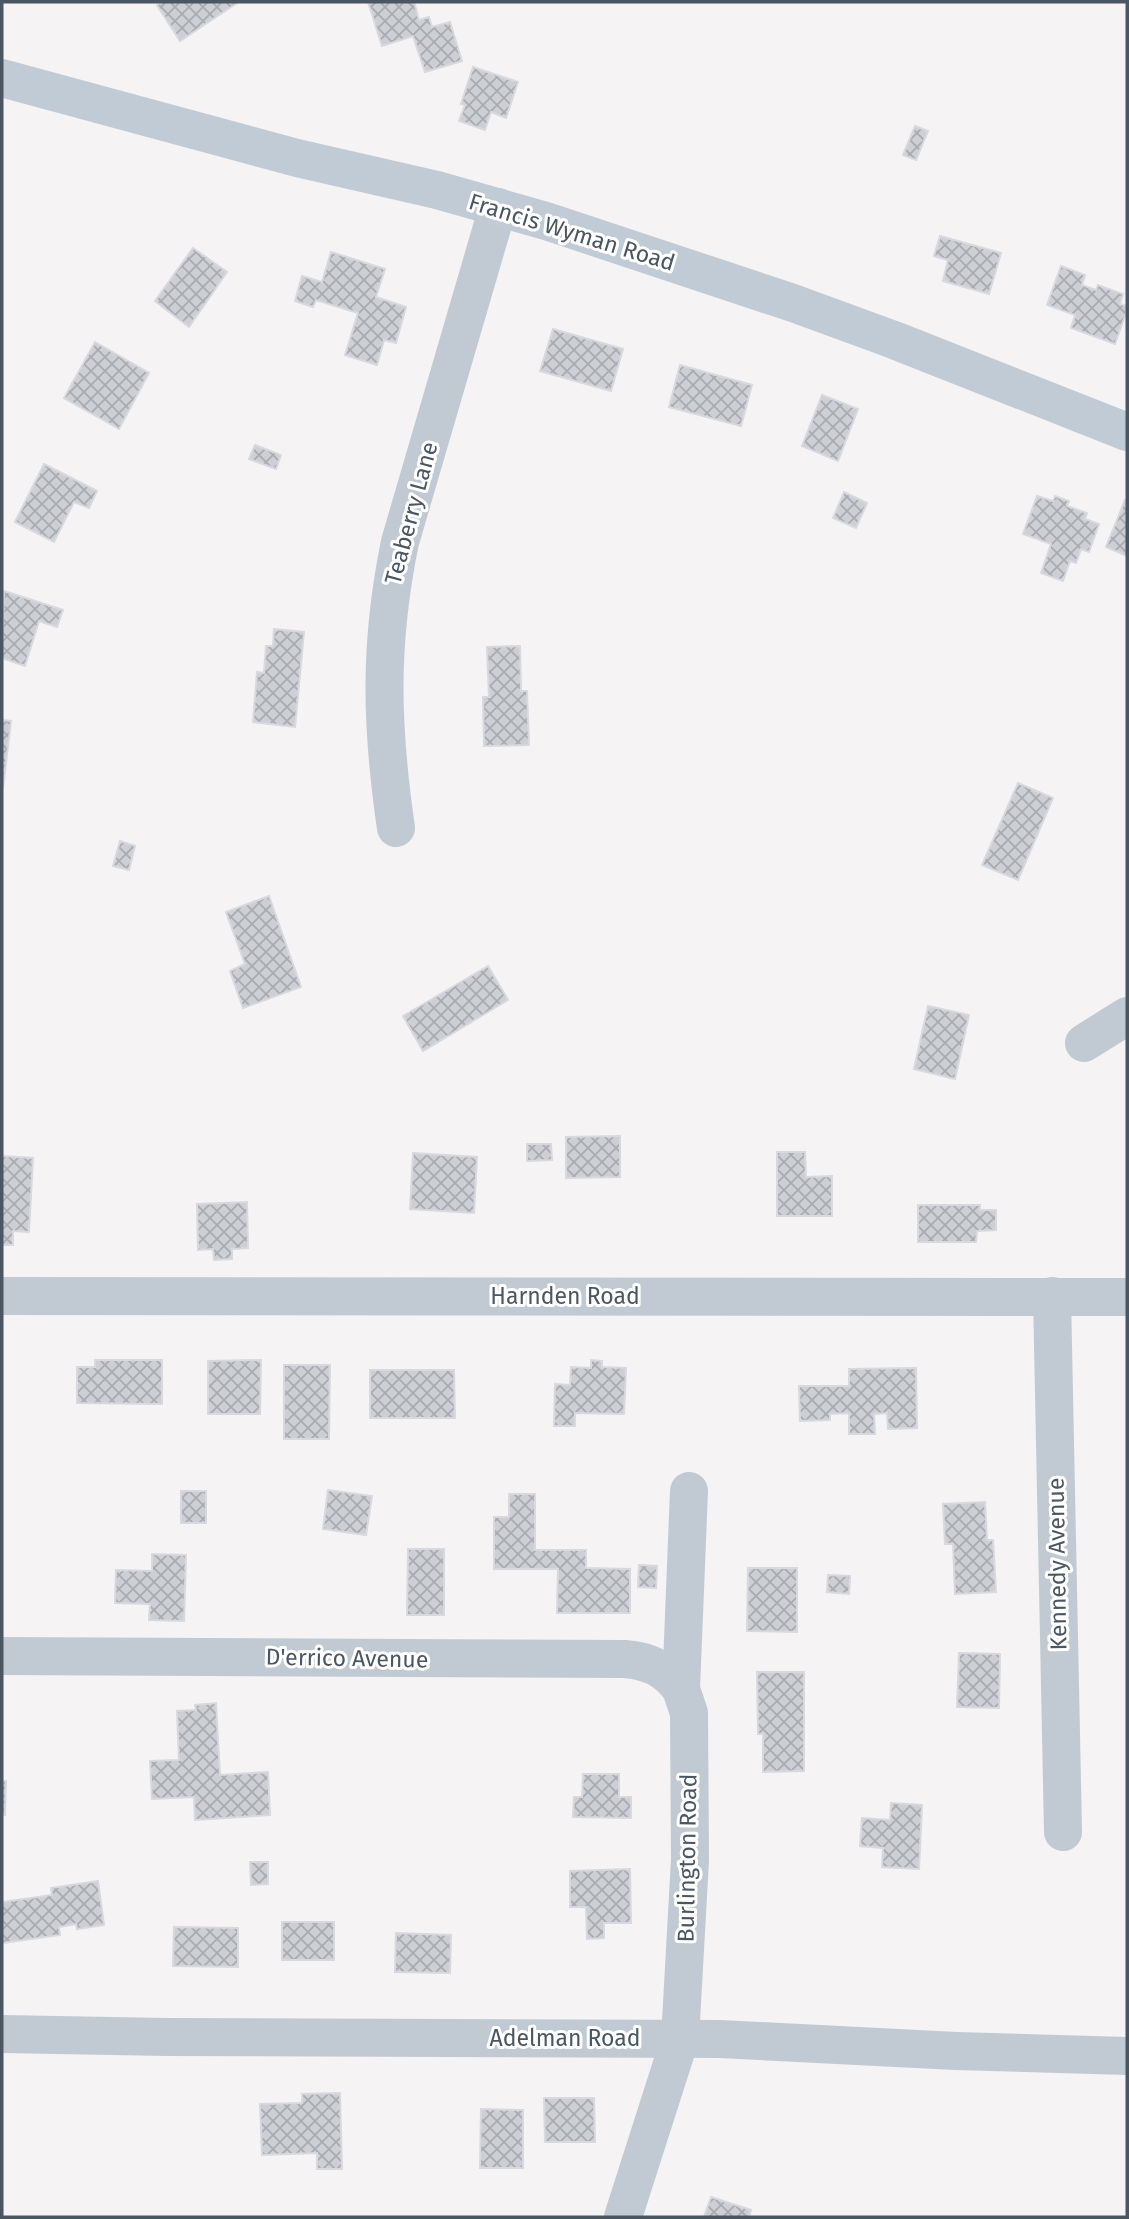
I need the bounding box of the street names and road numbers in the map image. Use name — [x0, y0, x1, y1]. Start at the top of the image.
street label: Francis Wyman Road — [466, 187, 678, 277]
street label: Teaberry Lane — [379, 439, 443, 587]
street label: Harnden Road — [490, 1282, 640, 1310]
street label: Kennedy Avenue — [1041, 1477, 1073, 1651]
street label: D'errico Avenue — [265, 1643, 429, 1673]
street label: Burlington Road — [672, 1773, 702, 1943]
street label: Adelman Road — [489, 2024, 641, 2052]

